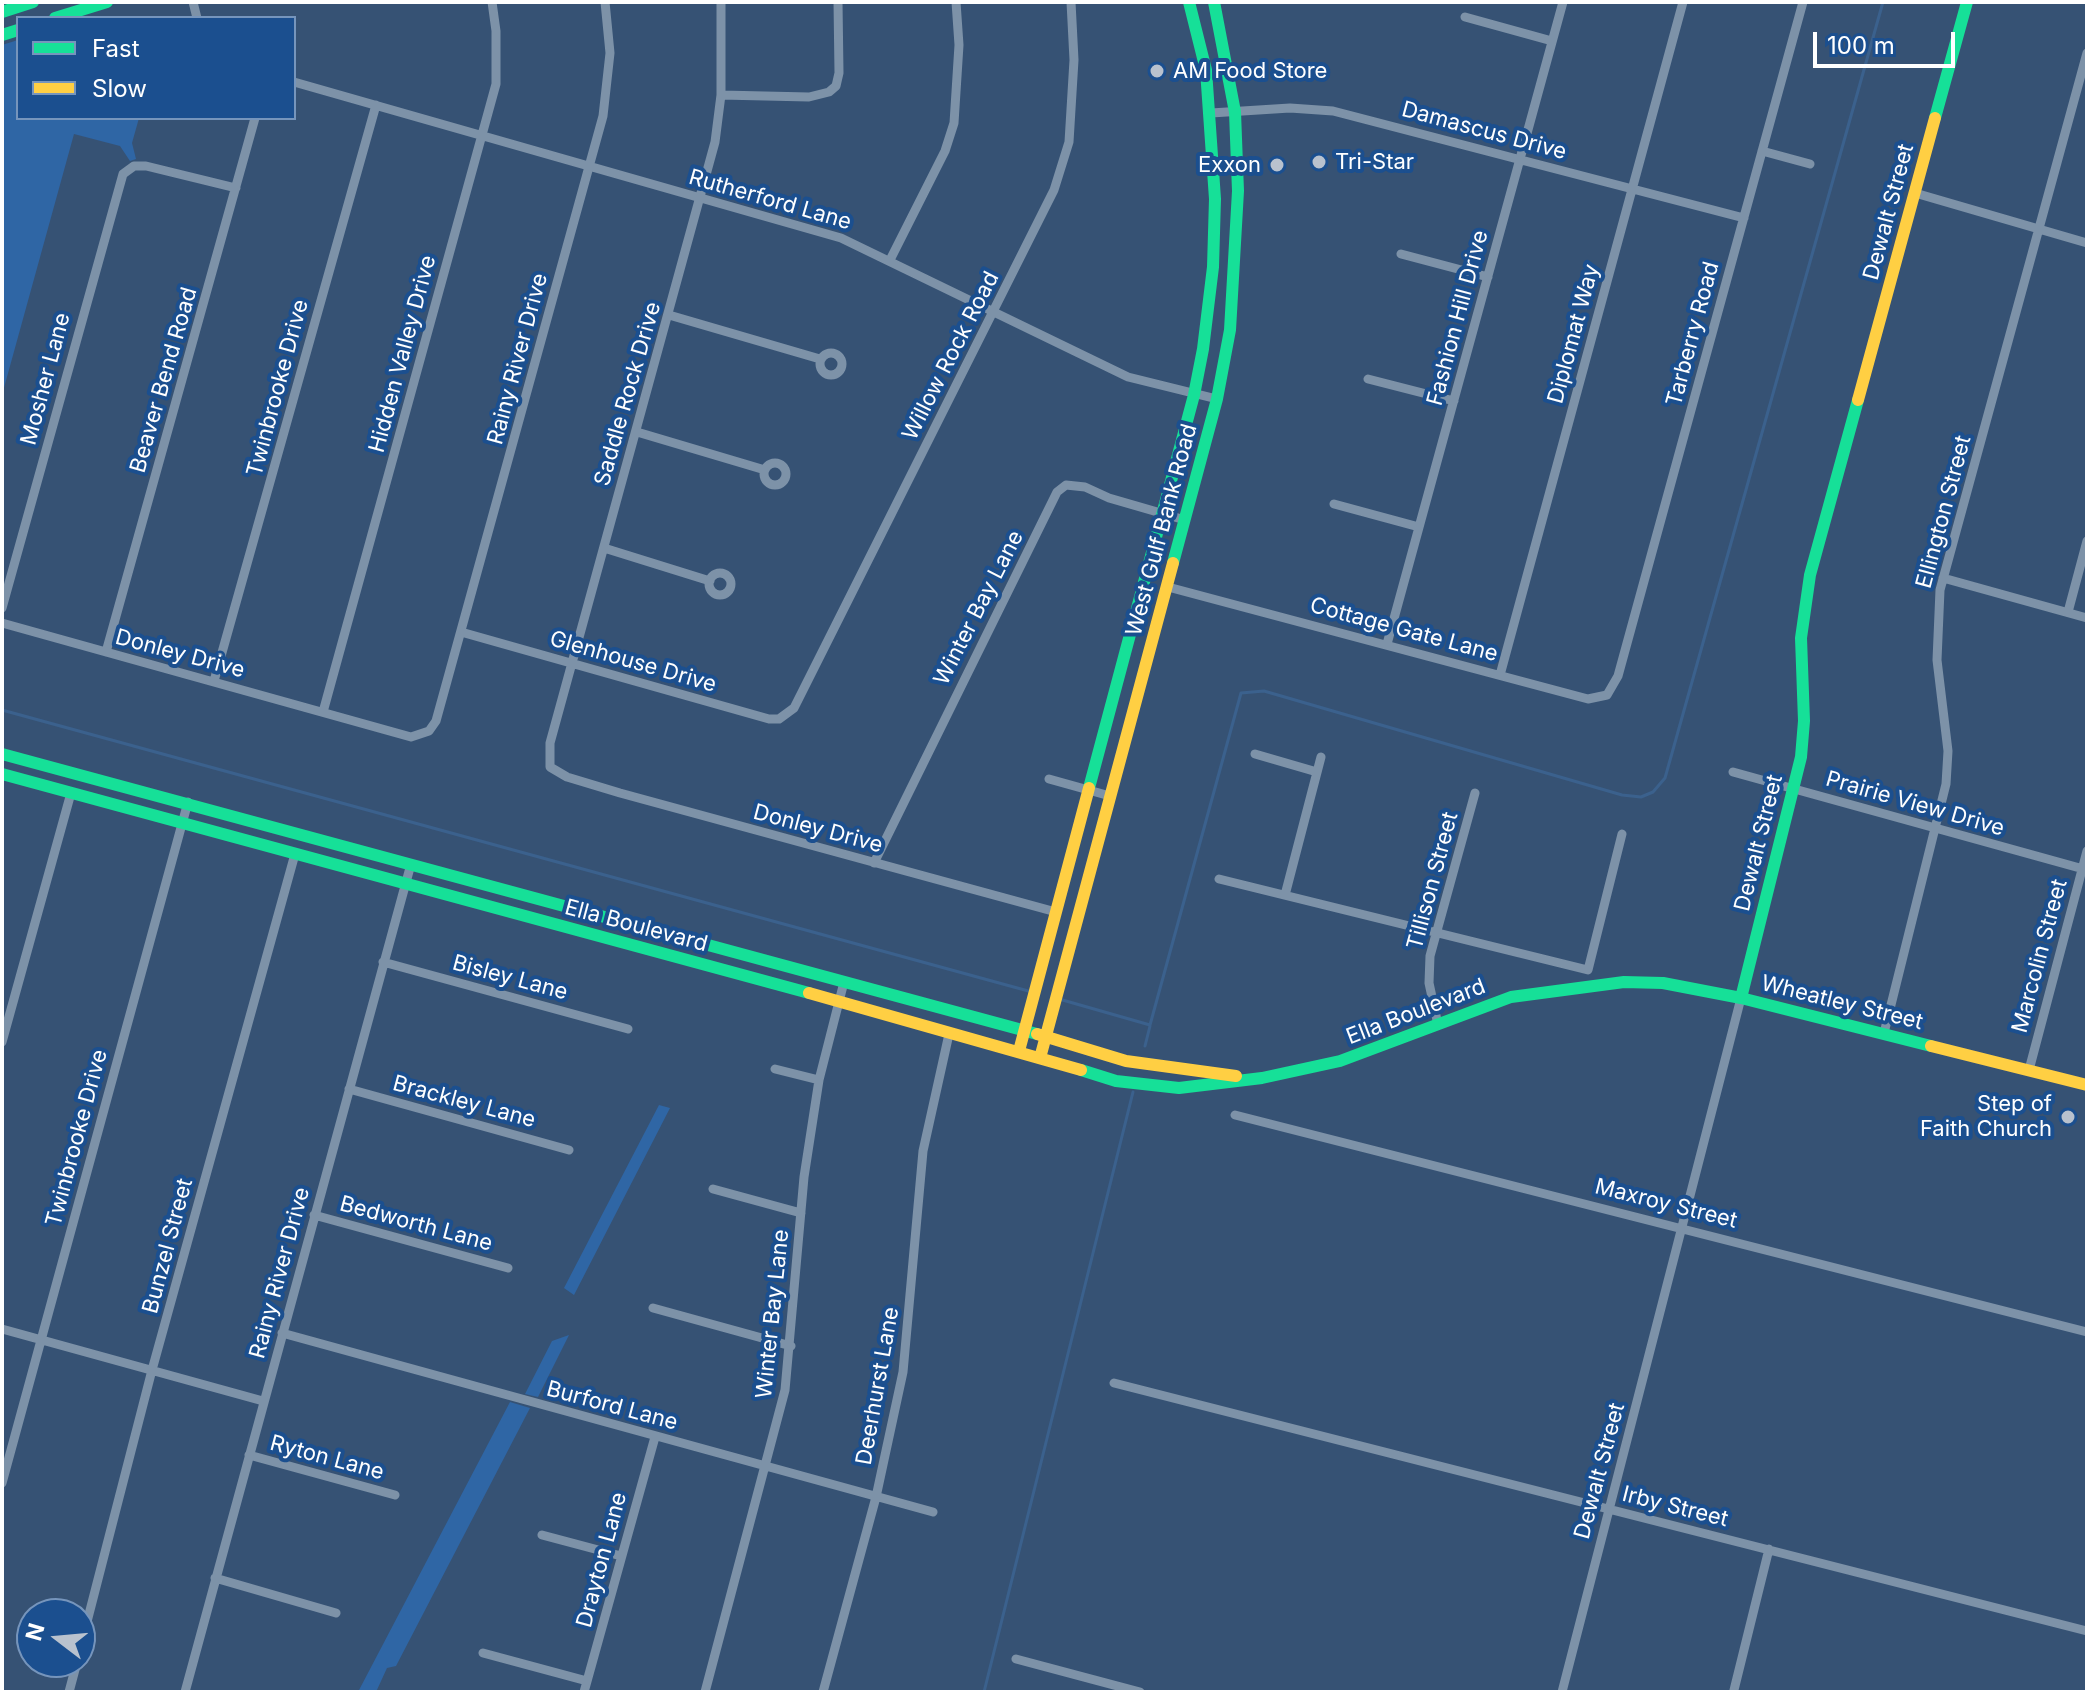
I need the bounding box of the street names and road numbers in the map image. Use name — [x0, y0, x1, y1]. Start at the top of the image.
street label: Damascus Drive — [1399, 96, 1569, 166]
street label: Dewalt Street — [1858, 141, 1920, 283]
street label: Rutherford Lane — [686, 164, 854, 236]
street label: Fashion Hill Drive — [1422, 228, 1494, 408]
street label: Hidden Valley Drive — [364, 252, 442, 456]
street label: Tarberry Road — [1661, 259, 1725, 409]
street label: Diplomat Way — [1543, 261, 1605, 407]
street label: Willow Rock Road — [897, 267, 1005, 445]
street label: Rainy River Drive — [482, 270, 554, 448]
street label: Beaver Bend Road — [125, 284, 203, 476]
street label: Twinbrooke Drive — [242, 297, 314, 479]
street label: Saddle Rock Drive — [589, 299, 667, 489]
street label: Mosher Lane — [16, 310, 76, 448]
street label: West Gulf Bank Road — [1121, 421, 1203, 639]
street label: Ellington Street — [1911, 433, 1977, 591]
street label: Winter Bay Lane — [929, 526, 1029, 690]
street label: Cottage Gate Lane — [1307, 592, 1501, 668]
street label: Donley Drive — [112, 624, 248, 684]
street label: Glenhouse Drive — [547, 626, 719, 698]
street label: Prairie View Drive — [1823, 766, 2007, 842]
street label: Dewalt Street — [1729, 772, 1789, 914]
street label: Donley Drive — [750, 799, 886, 859]
street label: Tillison Street — [1402, 809, 1464, 953]
street label: Marcolin Street — [2007, 876, 2073, 1036]
street label: Ella Boulevard — [562, 894, 710, 958]
street label: Bisley Lane — [449, 950, 571, 1006]
street label: Wheatley Street — [1758, 970, 1926, 1036]
street label: Ella Boulevard — [1343, 973, 1489, 1051]
street label: Twinbrooke Drive — [41, 1047, 113, 1229]
street label: Brackley Lane — [390, 1070, 538, 1134]
street label: Maxroy Street — [1592, 1174, 1740, 1234]
street label: Bunzel Street — [137, 1176, 199, 1316]
street label: Rainy River Drive — [244, 1184, 316, 1362]
street label: Bedworth Lane — [337, 1191, 495, 1257]
street label: Winter Bay Lane — [751, 1228, 795, 1400]
street label: Deerhurst Lane — [851, 1305, 905, 1467]
street label: Burford Lane — [543, 1376, 681, 1436]
street label: Dewalt Street — [1569, 1400, 1631, 1542]
street label: Ryton Lane — [267, 1430, 387, 1486]
street label: Irby Street — [1619, 1481, 1731, 1533]
street label: Drayton Lane — [571, 1490, 633, 1630]

